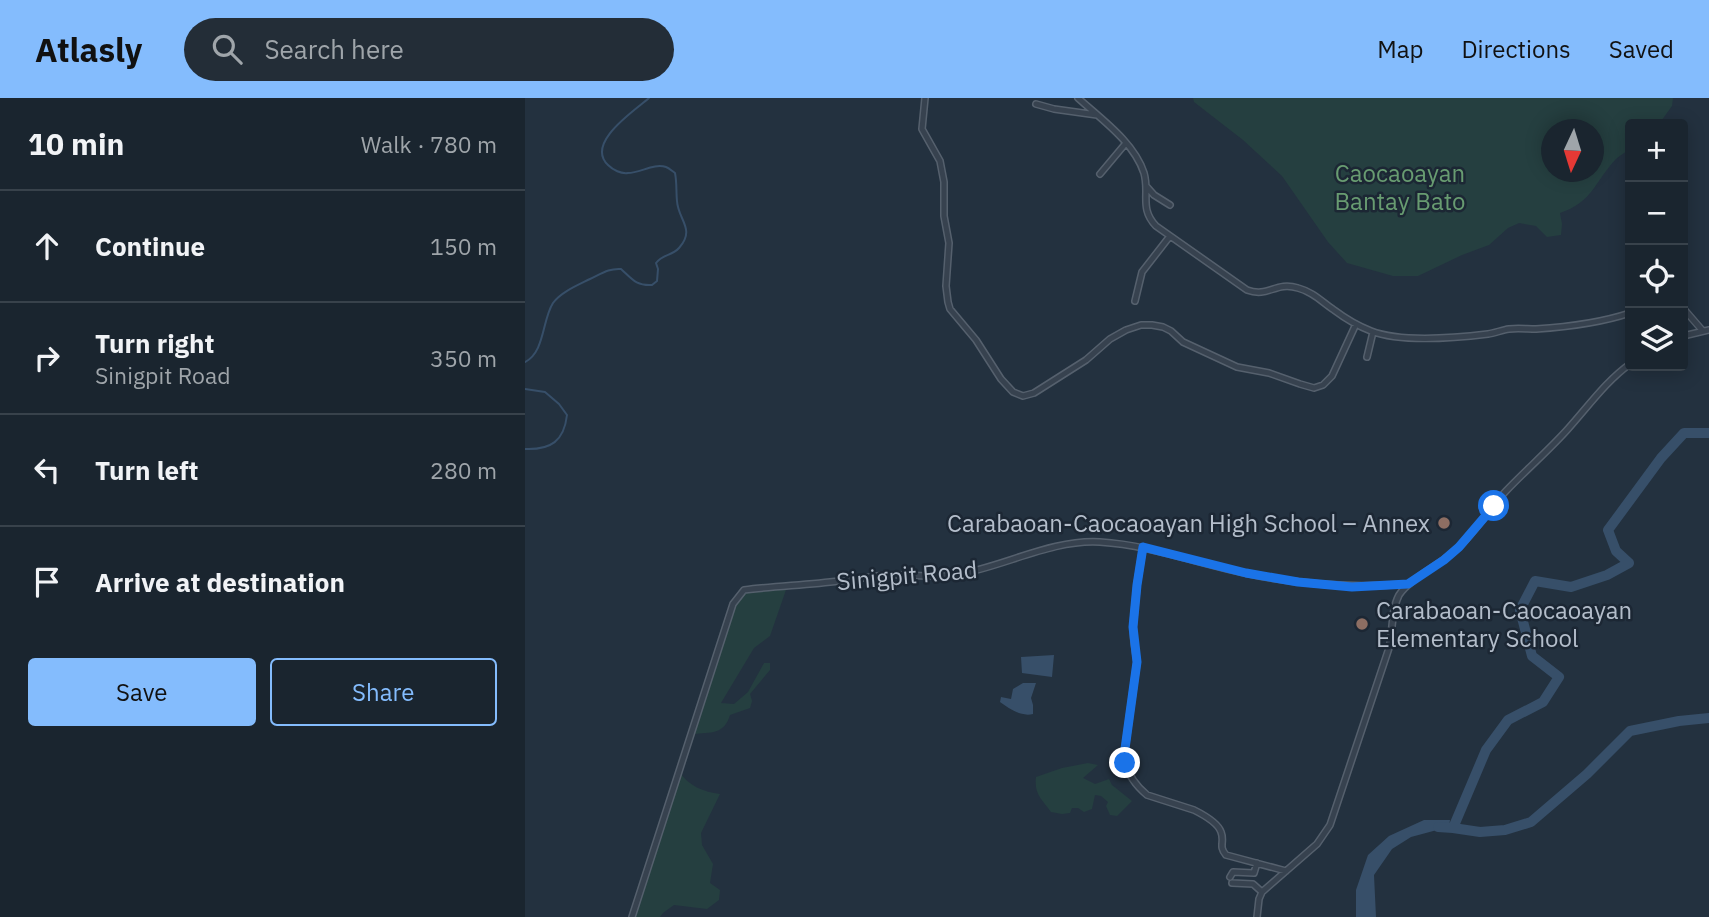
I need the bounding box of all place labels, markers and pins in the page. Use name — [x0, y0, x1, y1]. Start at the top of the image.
place label: Carabaoan-Caocaoayan High School – Annex — [947, 507, 1430, 539]
marker: Carabaoan-Caocaoayan High School – Annex — [1436, 515, 1452, 531]
place label: Carabaoan-Caocaoayan Elementary School — [1376, 594, 1632, 654]
marker: Carabaoan-Caocaoayan Elementary School — [1354, 616, 1370, 632]

